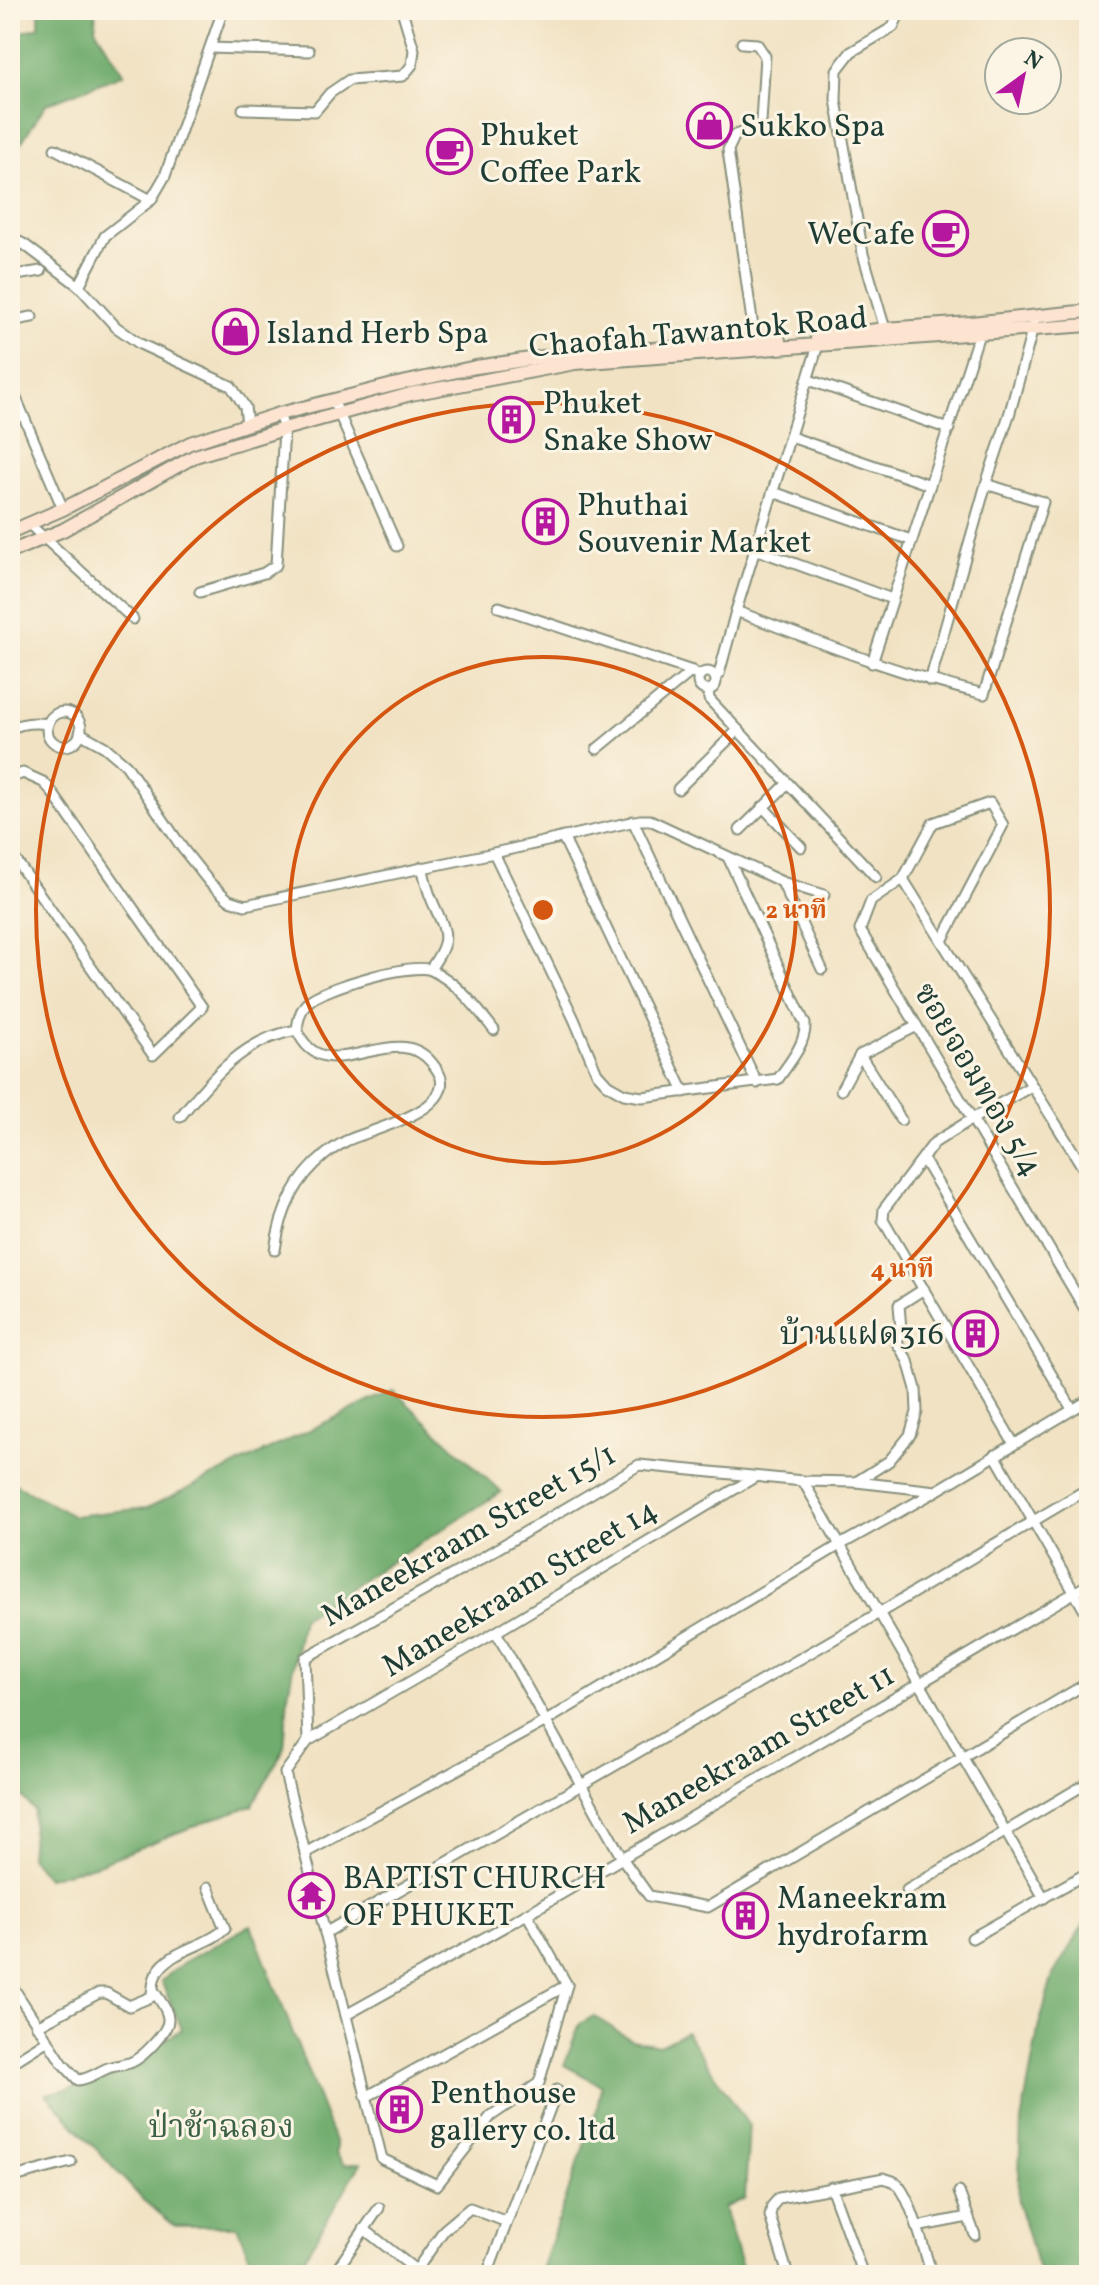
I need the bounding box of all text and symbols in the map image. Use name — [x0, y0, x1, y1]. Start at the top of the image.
north arrow — [983, 36, 1063, 116]
text: N — [1017, 44, 1048, 79]
shop icon: Sukko Spa — [685, 101, 733, 149]
place label: Sukko Spa — [740, 106, 885, 150]
place label: Phuket Coffee Park — [480, 115, 641, 196]
cafe icon: Phuket Coffee Park — [425, 128, 473, 176]
cafe icon: WeCafe — [922, 209, 970, 257]
place label: WeCafe — [807, 214, 915, 258]
street label: Chaofah Tawantok Road — [527, 297, 869, 371]
shop icon: Island Herb Spa — [211, 308, 259, 356]
place label: Island Herb Spa — [266, 313, 489, 357]
place label: Phuket Snake Show — [543, 383, 713, 464]
building icon: Phuket Snake Show — [488, 396, 536, 444]
place label: Phuthai Souvenir Market — [577, 485, 812, 566]
building icon: Phuthai Souvenir Market — [522, 498, 570, 546]
text: 2 นาที — [765, 895, 827, 929]
centre of rings — [529, 896, 557, 924]
street label: ซอยจอมทอง 5/4 — [901, 975, 1052, 1186]
text: 4 นาที — [870, 1254, 934, 1288]
building icon: บ้านแฝด316 — [951, 1309, 999, 1357]
place label: บ้านแฝด316 — [780, 1314, 944, 1358]
street label: Maneekraam Street 15/1 — [314, 1434, 625, 1639]
street label: Maneekraam Street 14 — [374, 1490, 667, 1689]
street label: Maneekraam Street 11 — [615, 1655, 904, 1847]
place label: BAPTIST CHURCH OF PHUKET — [343, 1858, 606, 1939]
temple icon: BAPTIST CHURCH OF PHUKET — [288, 1871, 336, 1919]
place label: Maneekram hydrofarm — [777, 1878, 947, 1959]
building icon: Maneekram hydrofarm — [722, 1891, 770, 1939]
place label: Penthouse gallery co. ltd — [430, 2073, 616, 2154]
building icon: Penthouse gallery co. ltd — [375, 2086, 423, 2134]
park label: ป่าช้าฉลอง — [148, 2107, 294, 2151]

